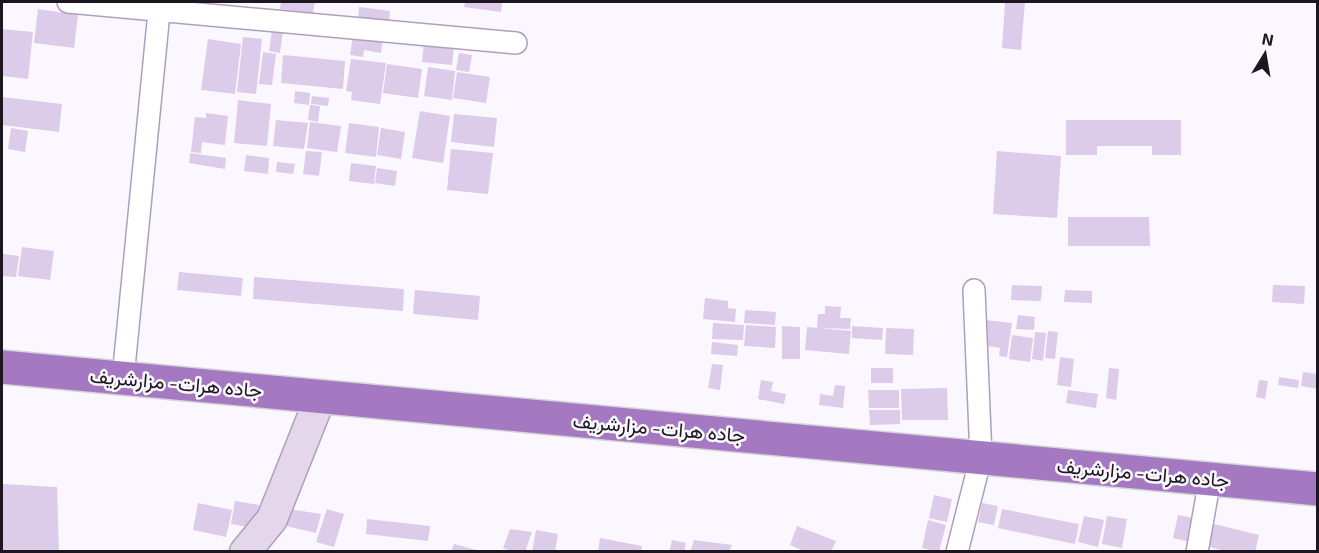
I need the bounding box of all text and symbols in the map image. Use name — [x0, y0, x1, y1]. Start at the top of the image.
north arrow — [1235, 24, 1295, 84]
text: N — [1260, 28, 1275, 49]
street label: جاده هرات- مزارشریف — [89, 363, 263, 403]
street label: جاده هرات- مزارشریف — [572, 408, 746, 448]
street label: جاده هرات- مزارشریف — [1056, 453, 1230, 493]

